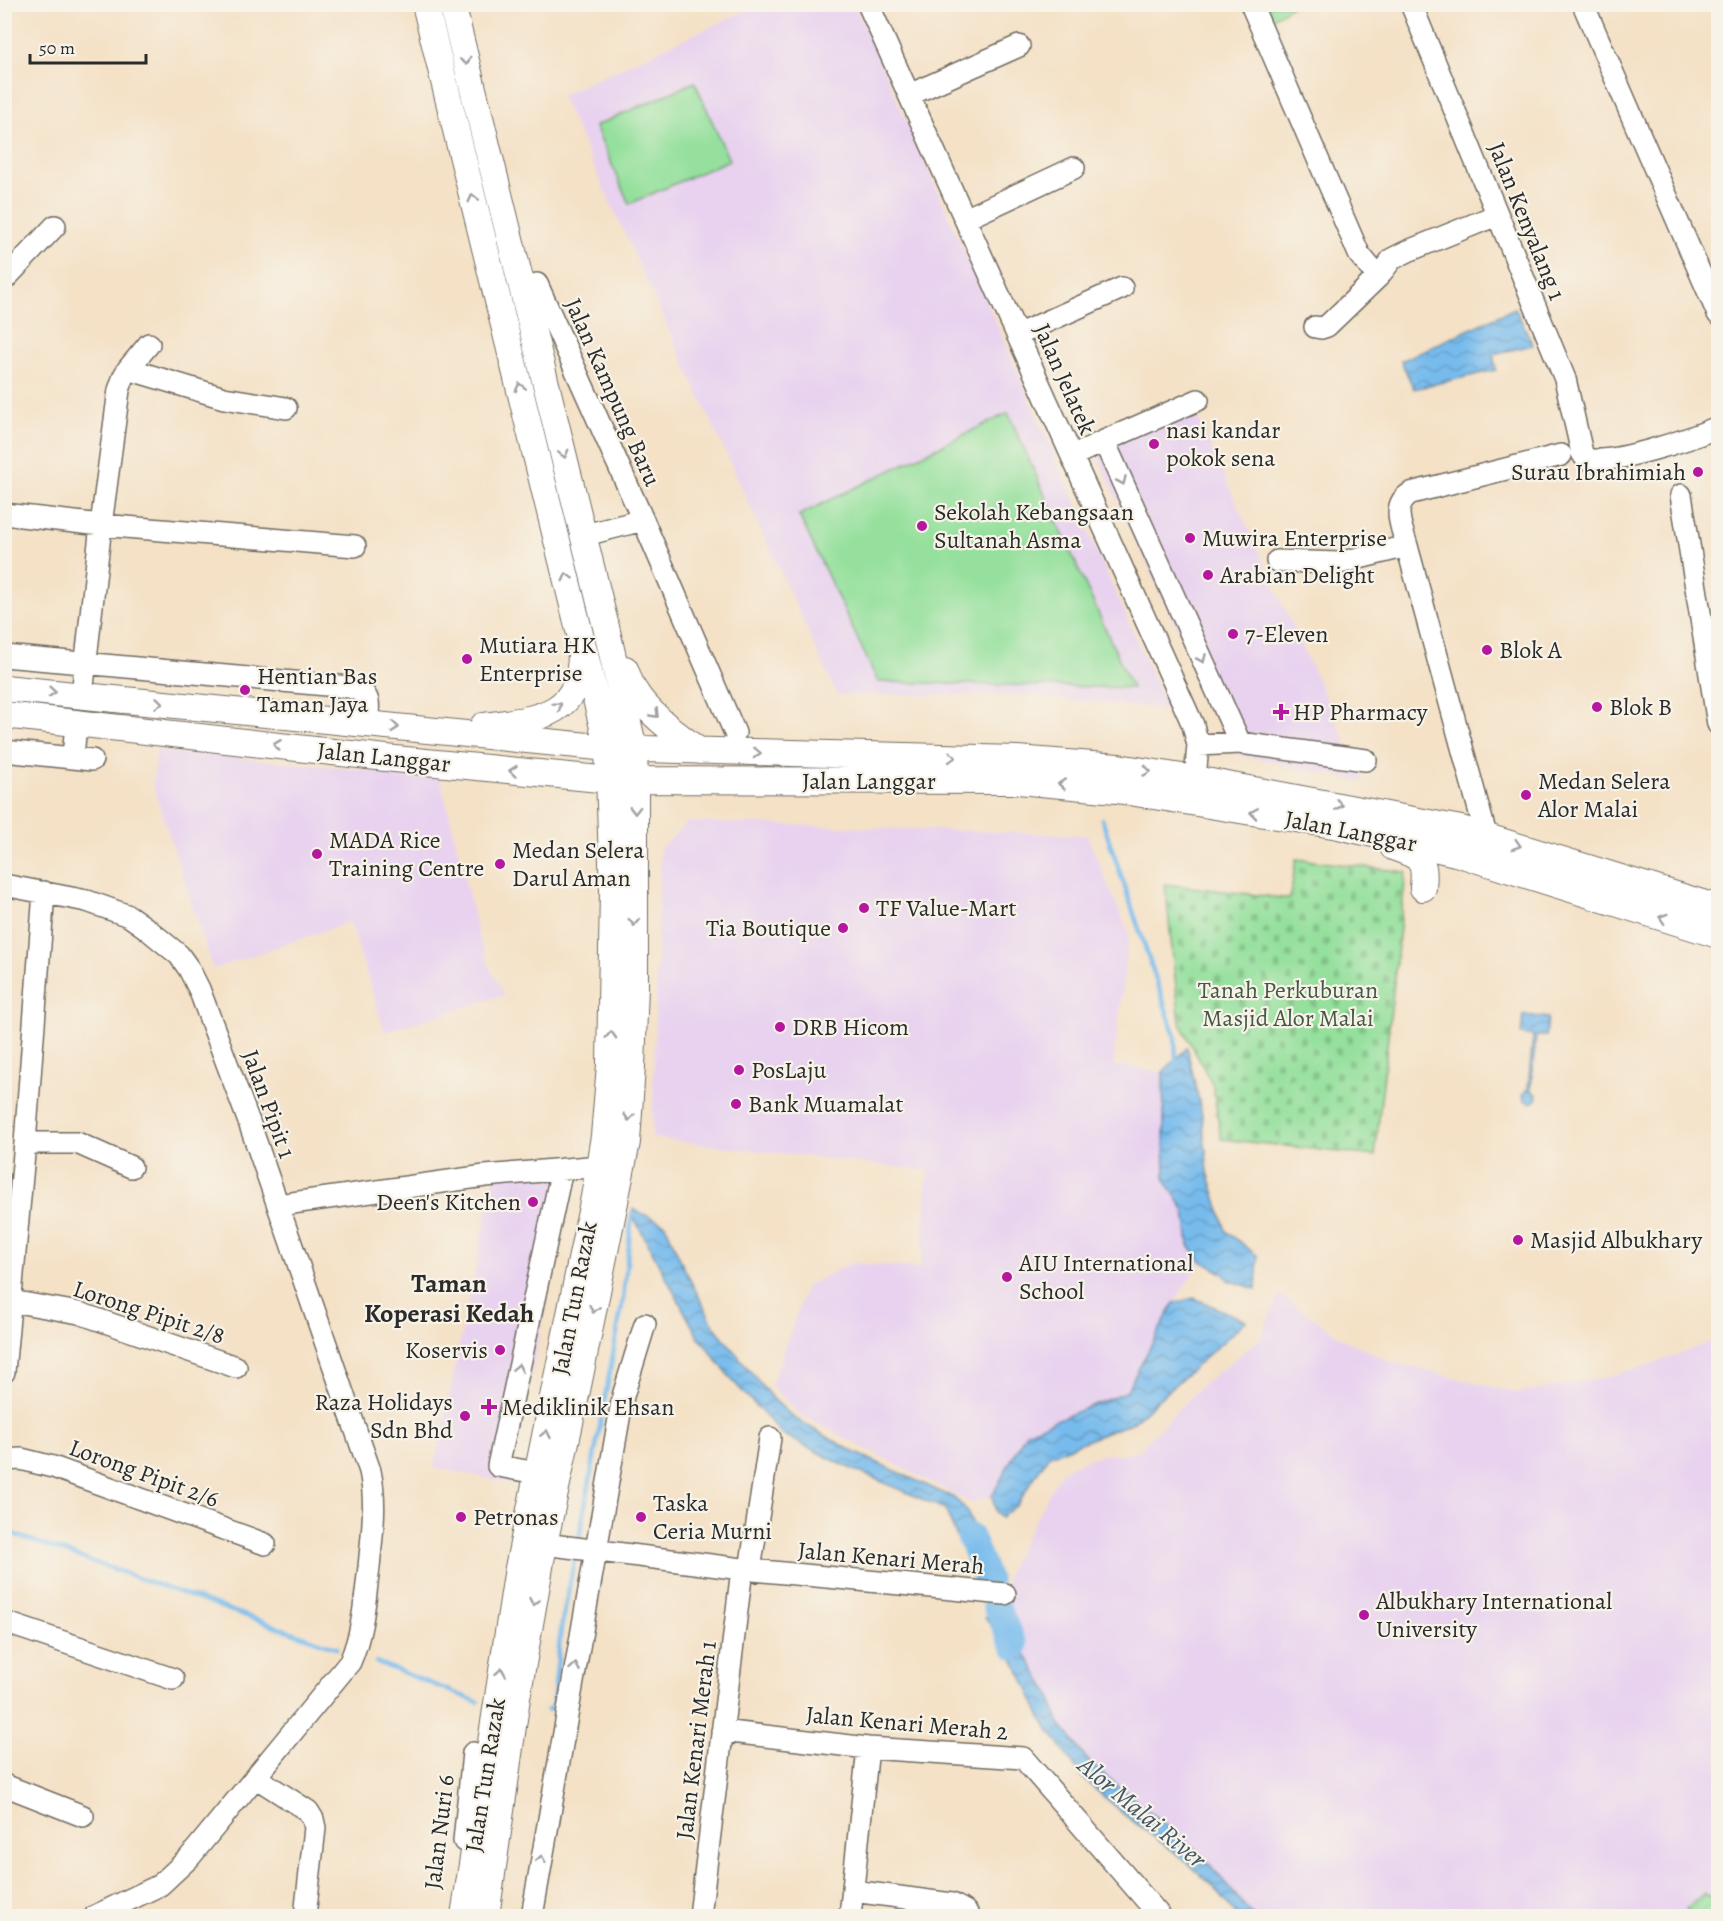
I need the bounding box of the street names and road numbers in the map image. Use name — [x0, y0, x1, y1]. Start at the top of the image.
street label: Jalan Kenyalang 1 — [1481, 137, 1573, 305]
street label: Jalan Kampung Baru — [557, 293, 669, 491]
street label: Jalan Jelatek — [1026, 318, 1104, 440]
street label: Jalan Langgar — [316, 734, 452, 780]
street label: Jalan Langgar — [802, 765, 936, 797]
street label: Jalan Langgar — [1282, 803, 1420, 859]
street label: Jalan Pipit 1 — [235, 1045, 303, 1163]
street label: Jalan Tun Razak — [543, 1218, 605, 1378]
street label: Lorong Pipit 2/8 — [69, 1272, 229, 1352]
street label: Lorong Pipit 2/6 — [65, 1431, 223, 1515]
street label: Jalan Kenari Merah — [796, 1534, 986, 1582]
street label: Jalan Kenari Merah 1 — [668, 1639, 724, 1841]
street label: Jalan Tun Razak — [457, 1695, 513, 1855]
street label: Jalan Kenari Merah 2 — [804, 1698, 1010, 1748]
street label: Jalan Nuri 6 — [416, 1773, 462, 1891]

